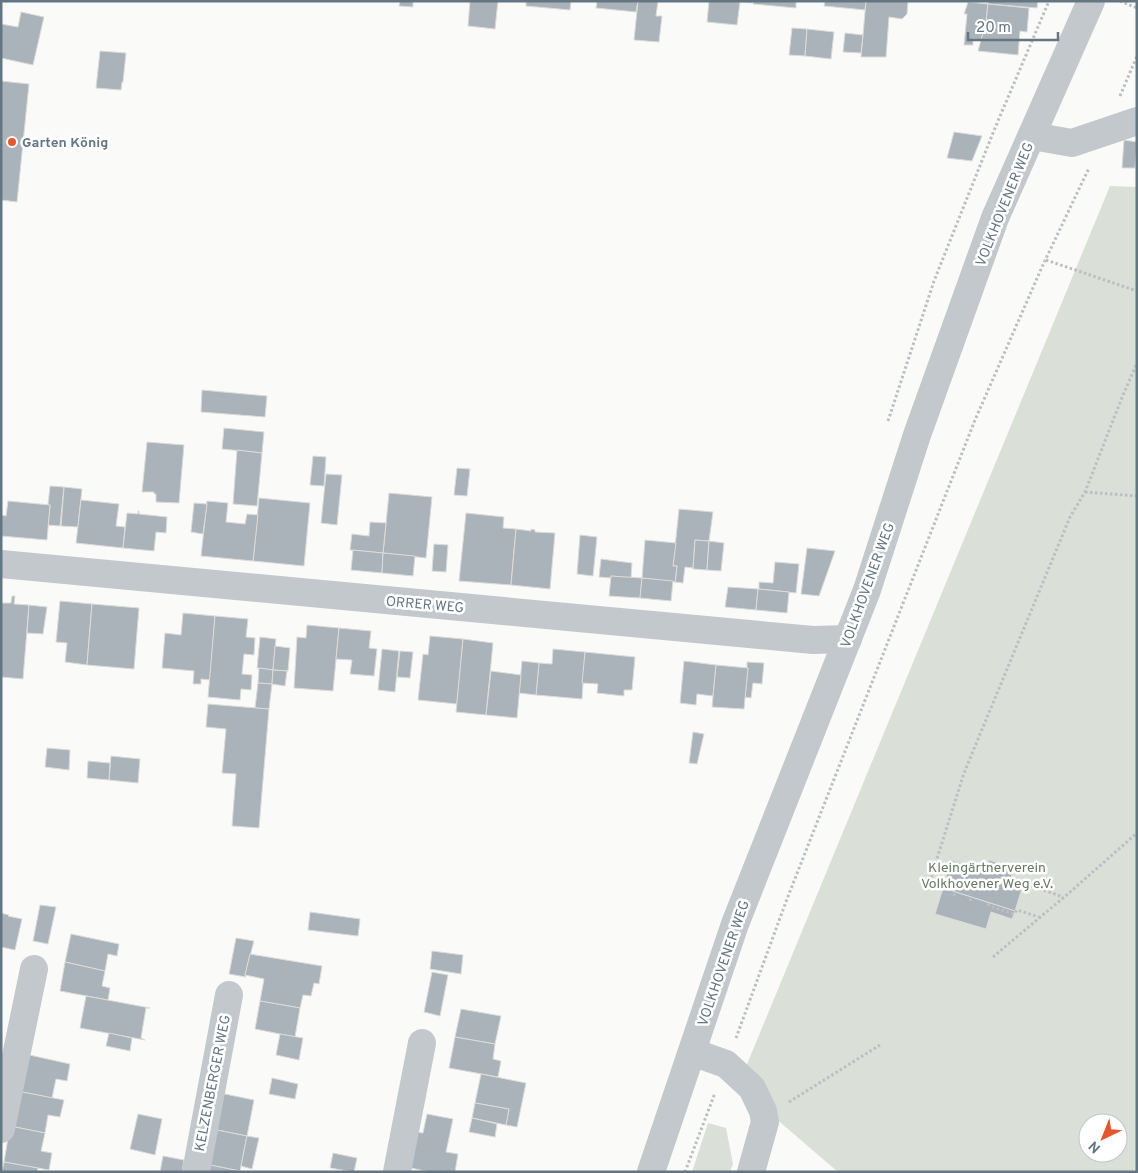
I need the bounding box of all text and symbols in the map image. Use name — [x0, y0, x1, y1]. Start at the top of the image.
scale bar — [968, 10, 1058, 42]
text: 20 m — [976, 19, 1011, 38]
place label: Garten König — [22, 135, 108, 152]
marker: Garten König — [6, 136, 18, 148]
street label: VOLKHOVENER WEG — [973, 140, 1038, 269]
street label: VOLKHOVENER WEG — [838, 520, 899, 651]
street label: ORRER WEG — [385, 594, 465, 617]
park label: Kleingärtnerverein Volkhovener Weg e.V. — [921, 860, 1053, 893]
street label: VOLKHOVENER WEG — [695, 898, 754, 1029]
street label: KELZENBERGER WEG — [192, 1014, 235, 1153]
north arrow — [1078, 1113, 1128, 1163]
text: N — [1086, 1137, 1105, 1156]

